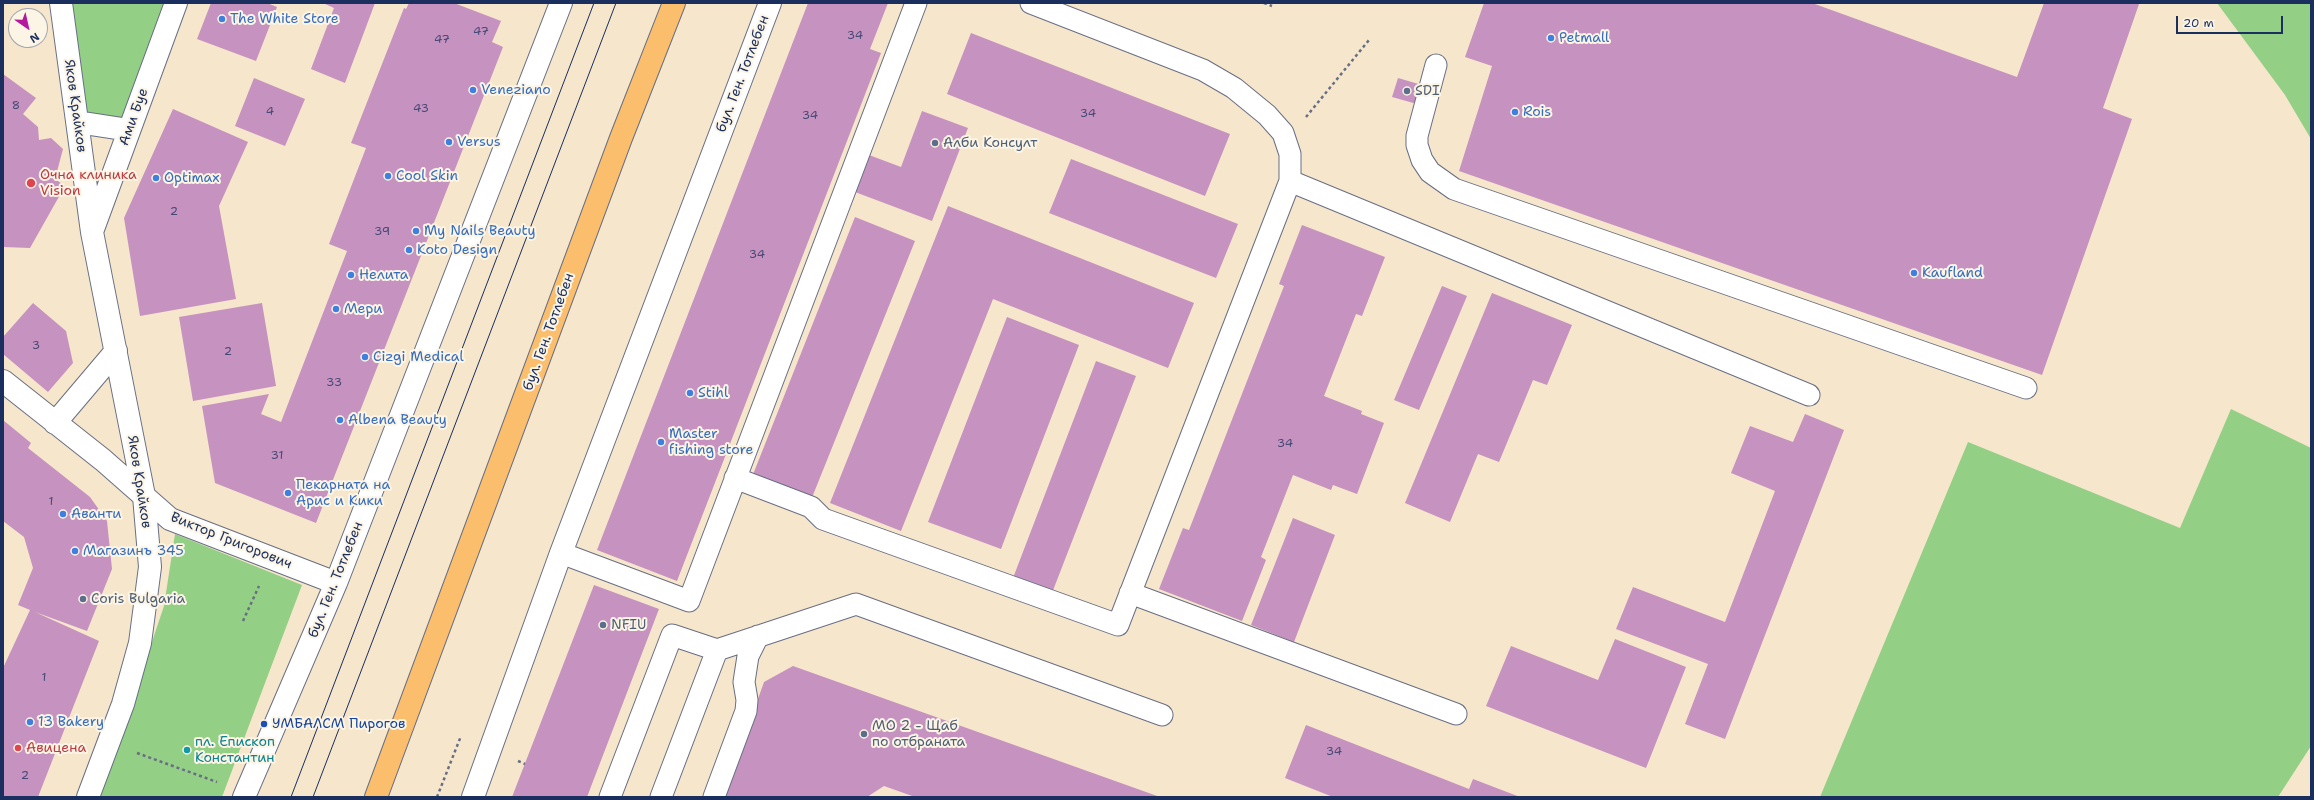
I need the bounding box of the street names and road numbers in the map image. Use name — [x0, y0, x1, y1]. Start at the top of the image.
street label: бул. Ген. Тотлебен — [713, 13, 773, 135]
street label: Яков Крайков — [60, 58, 90, 154]
street label: Ами Буе — [116, 86, 152, 148]
street label: бул. Ген. Тотлебен — [520, 271, 578, 393]
street label: Яков Крайков — [123, 434, 155, 530]
street label: Виктор Григорович — [168, 509, 294, 573]
street label: бул. Ген. Тотлебен — [305, 519, 367, 641]

